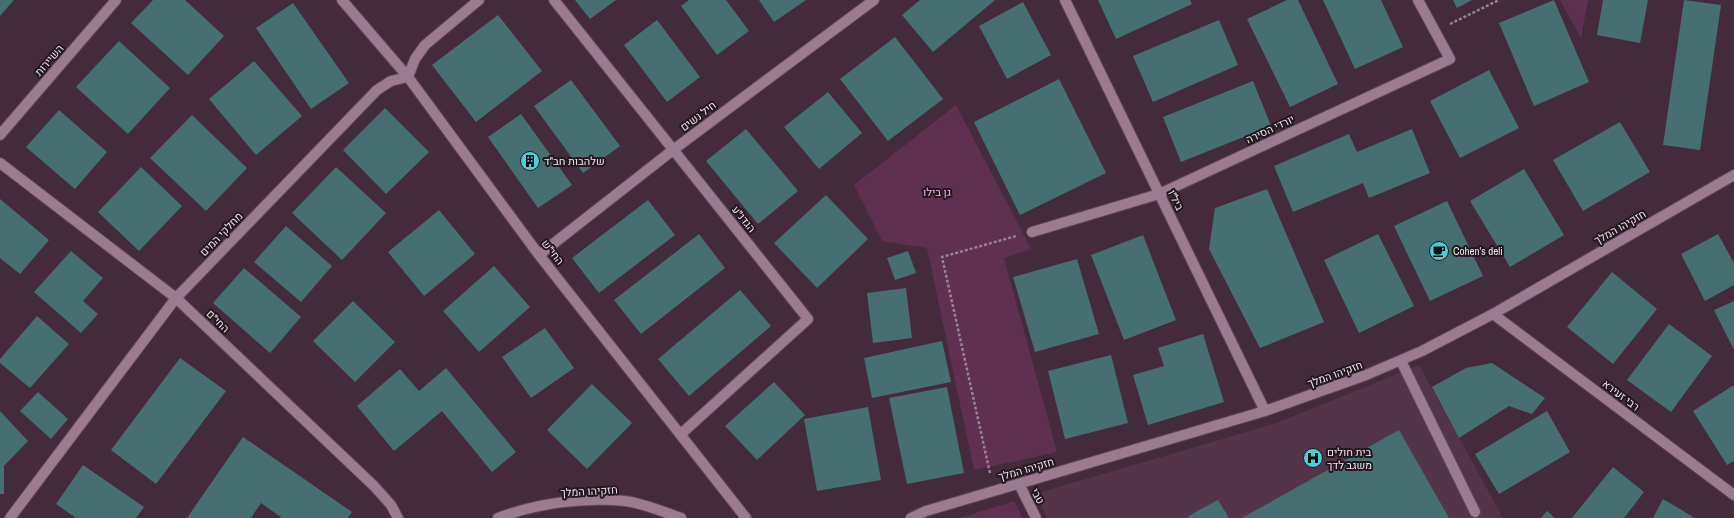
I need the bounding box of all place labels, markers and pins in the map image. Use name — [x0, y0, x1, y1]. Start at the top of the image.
building icon: שלהבות חב"ד — [519, 150, 541, 172]
place label: שלהבות חב"ד — [544, 154, 605, 168]
cafe icon: Cohen's deli — [1428, 240, 1450, 262]
place label: Cohen's deli — [1453, 244, 1503, 258]
place label: בית חולים משגב לדך — [1327, 445, 1372, 472]
hospital icon: בית חולים משגב לדך — [1302, 447, 1324, 469]

